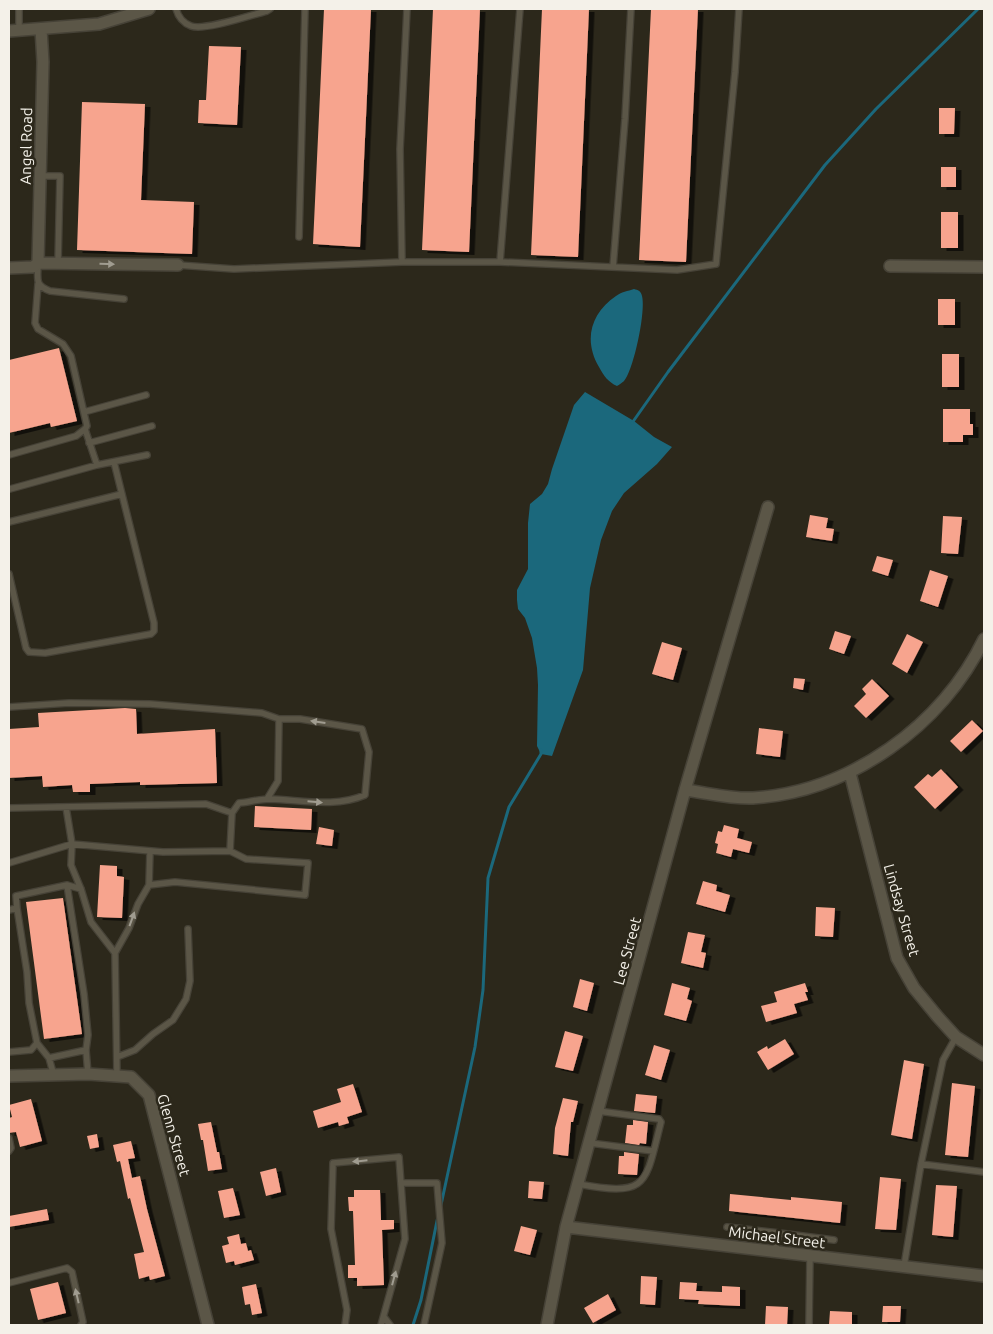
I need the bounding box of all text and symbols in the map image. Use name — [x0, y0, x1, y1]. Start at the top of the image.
street label: Angel Road — [17, 107, 35, 185]
one-way arrow — [99, 260, 115, 268]
one-way arrow — [310, 718, 326, 726]
one-way arrow — [307, 798, 323, 806]
street label: Lindsay Street — [881, 862, 923, 958]
one-way arrow — [128, 911, 136, 926]
street label: Lee Street — [610, 915, 644, 987]
street label: Glenn Street — [154, 1092, 194, 1178]
one-way arrow — [352, 1157, 368, 1165]
street label: Michael Street — [728, 1223, 826, 1251]
one-way arrow — [390, 1271, 398, 1286]
one-way arrow — [73, 1288, 81, 1303]

